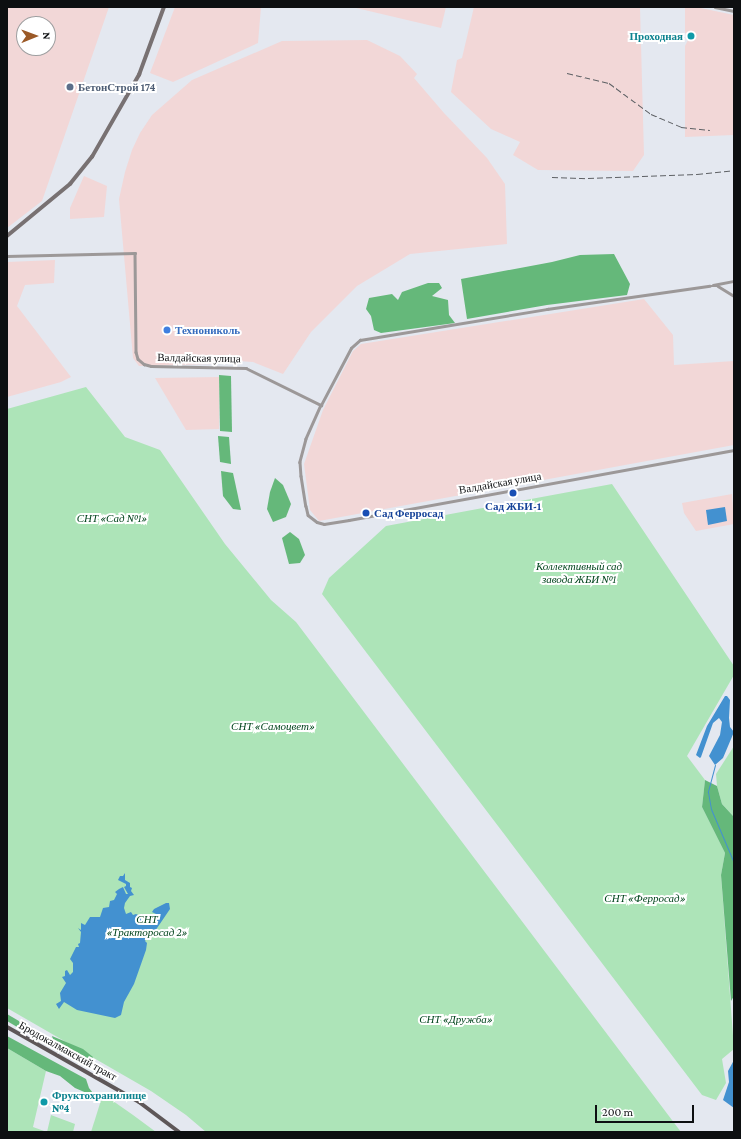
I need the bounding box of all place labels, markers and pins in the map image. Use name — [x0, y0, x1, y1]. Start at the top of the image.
place label: Проходная — [629, 29, 683, 43]
marker: Проходная — [686, 31, 696, 41]
place label: БетонСтрой 174 — [78, 80, 156, 94]
marker: БетонСтрой 174 — [65, 82, 75, 92]
place label: Технониколь — [175, 323, 240, 337]
marker: Технониколь — [162, 325, 172, 335]
marker: Сад ЖБИ-1 — [508, 488, 518, 498]
place label: Сад ЖБИ-1 — [485, 499, 541, 513]
place label: Сад Ферросад — [374, 506, 443, 520]
marker: Сад Ферросад — [361, 508, 371, 518]
place label: Фруктохранилище №4 — [52, 1089, 146, 1115]
marker: Фруктохранилище №4 — [39, 1097, 49, 1107]

